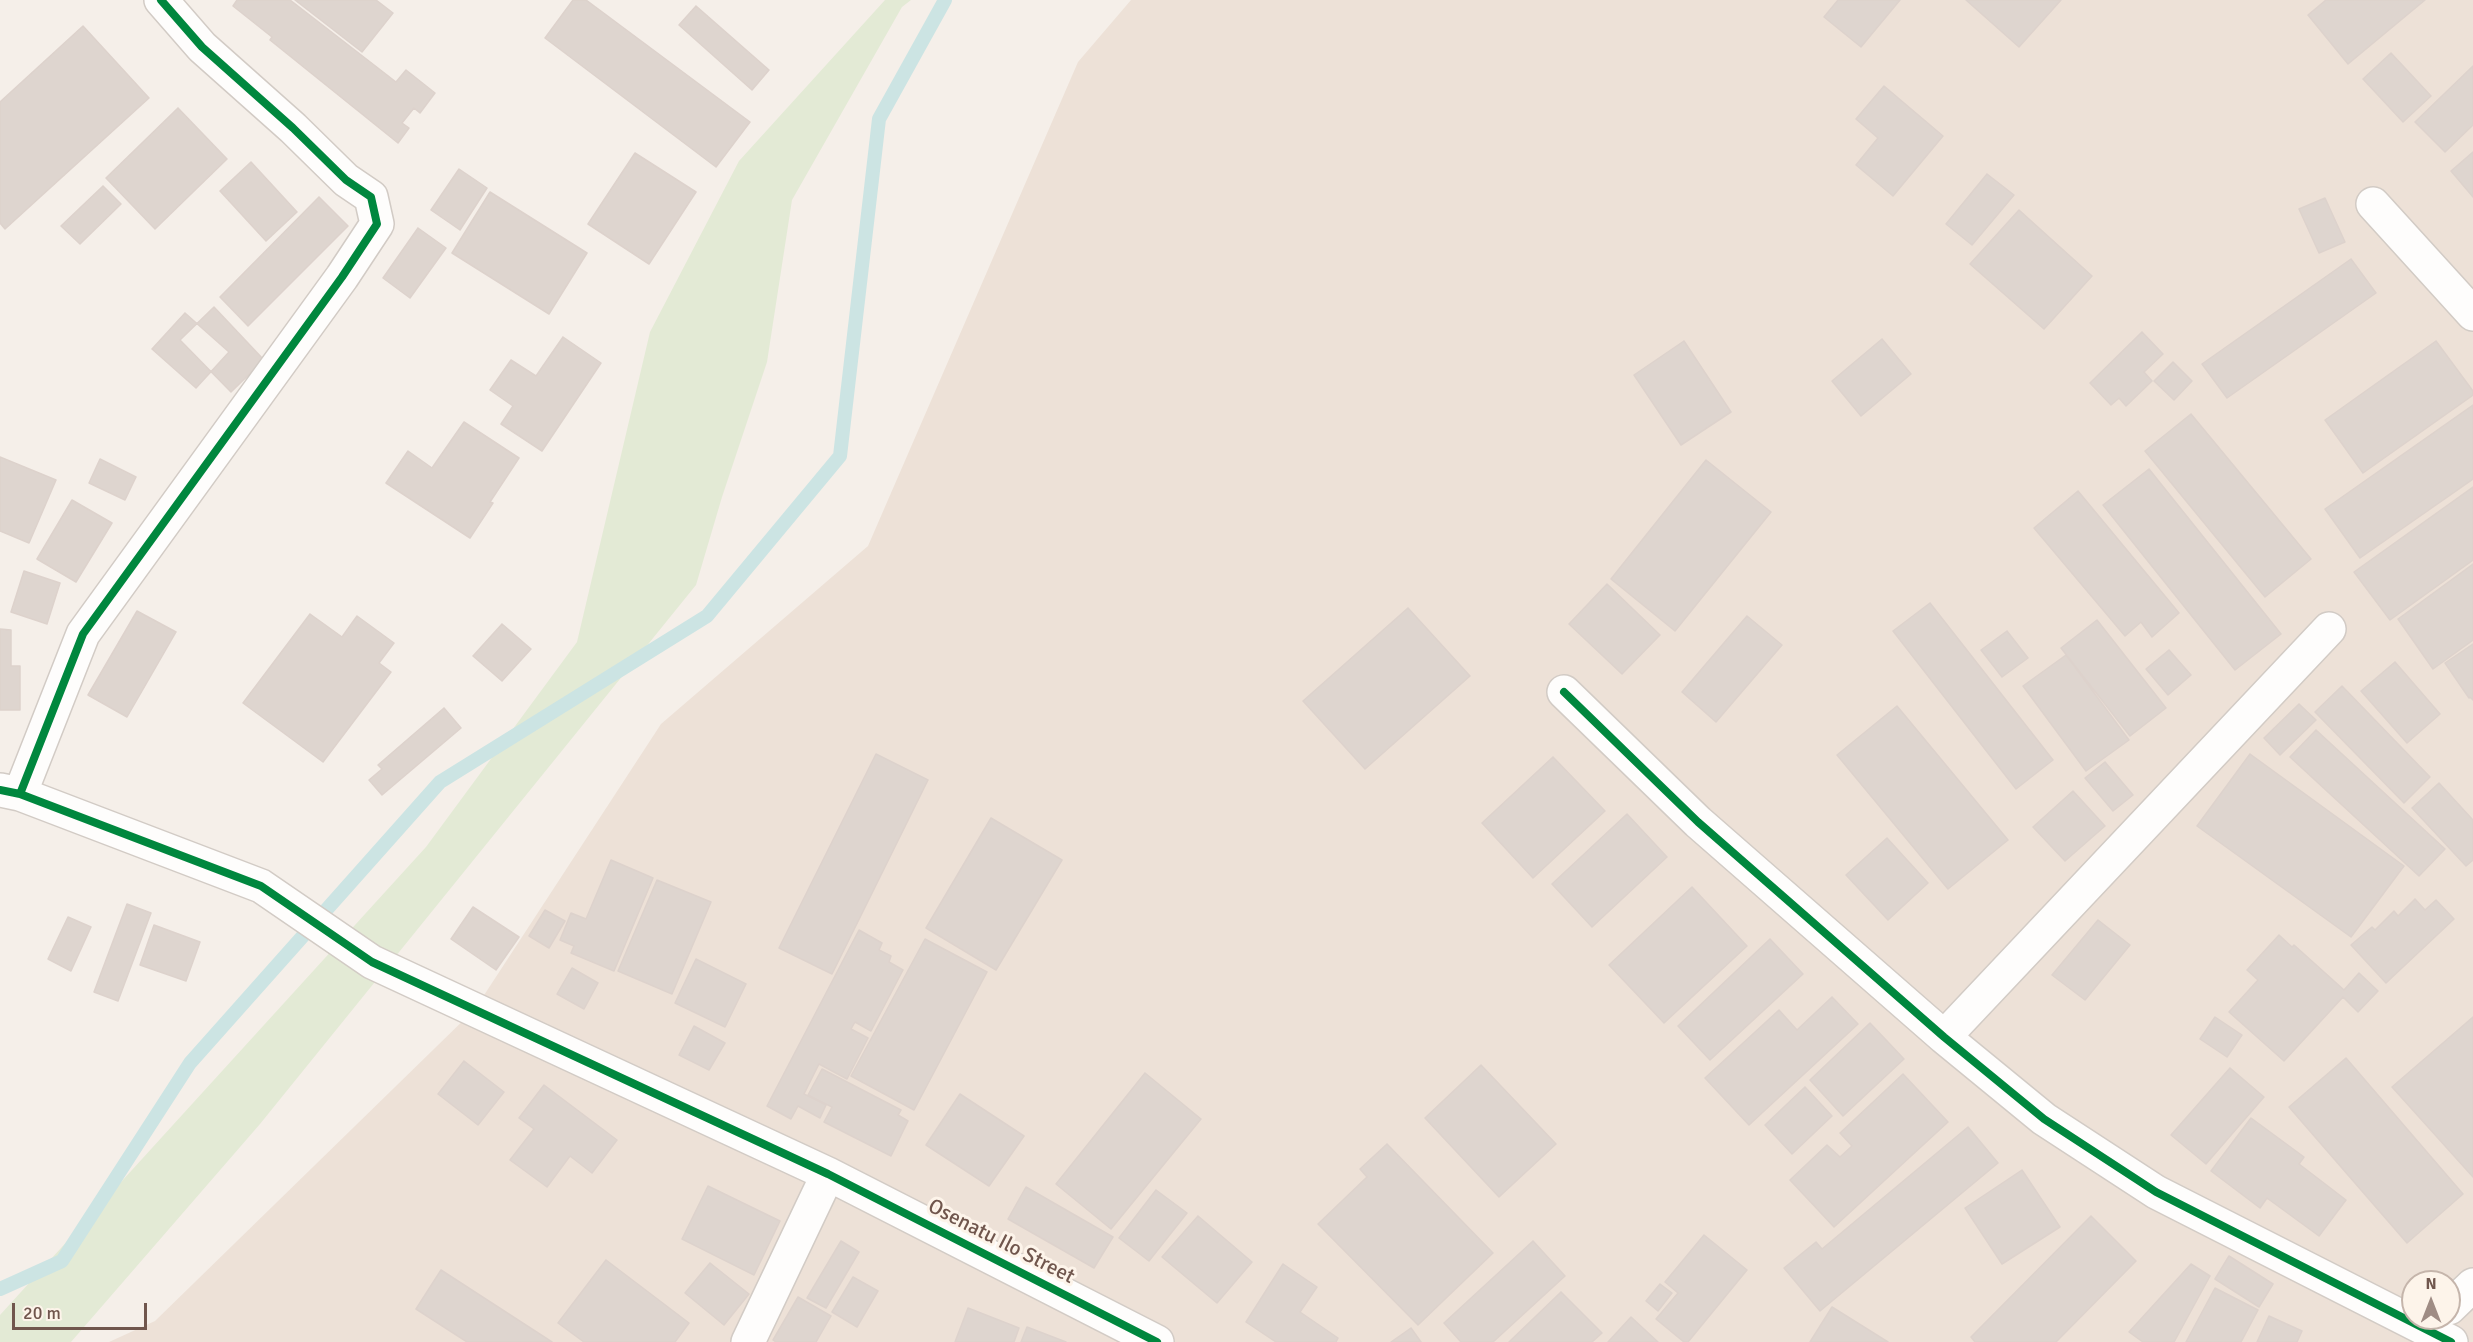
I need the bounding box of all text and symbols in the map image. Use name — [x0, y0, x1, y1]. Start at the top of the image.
street label: Osenatu Ilo Street — [923, 1194, 1079, 1290]
north arrow — [2401, 1270, 2461, 1330]
text: N — [2425, 1274, 2437, 1294]
scale bar — [15, 1291, 150, 1329]
text: 20 m — [23, 1302, 61, 1324]

